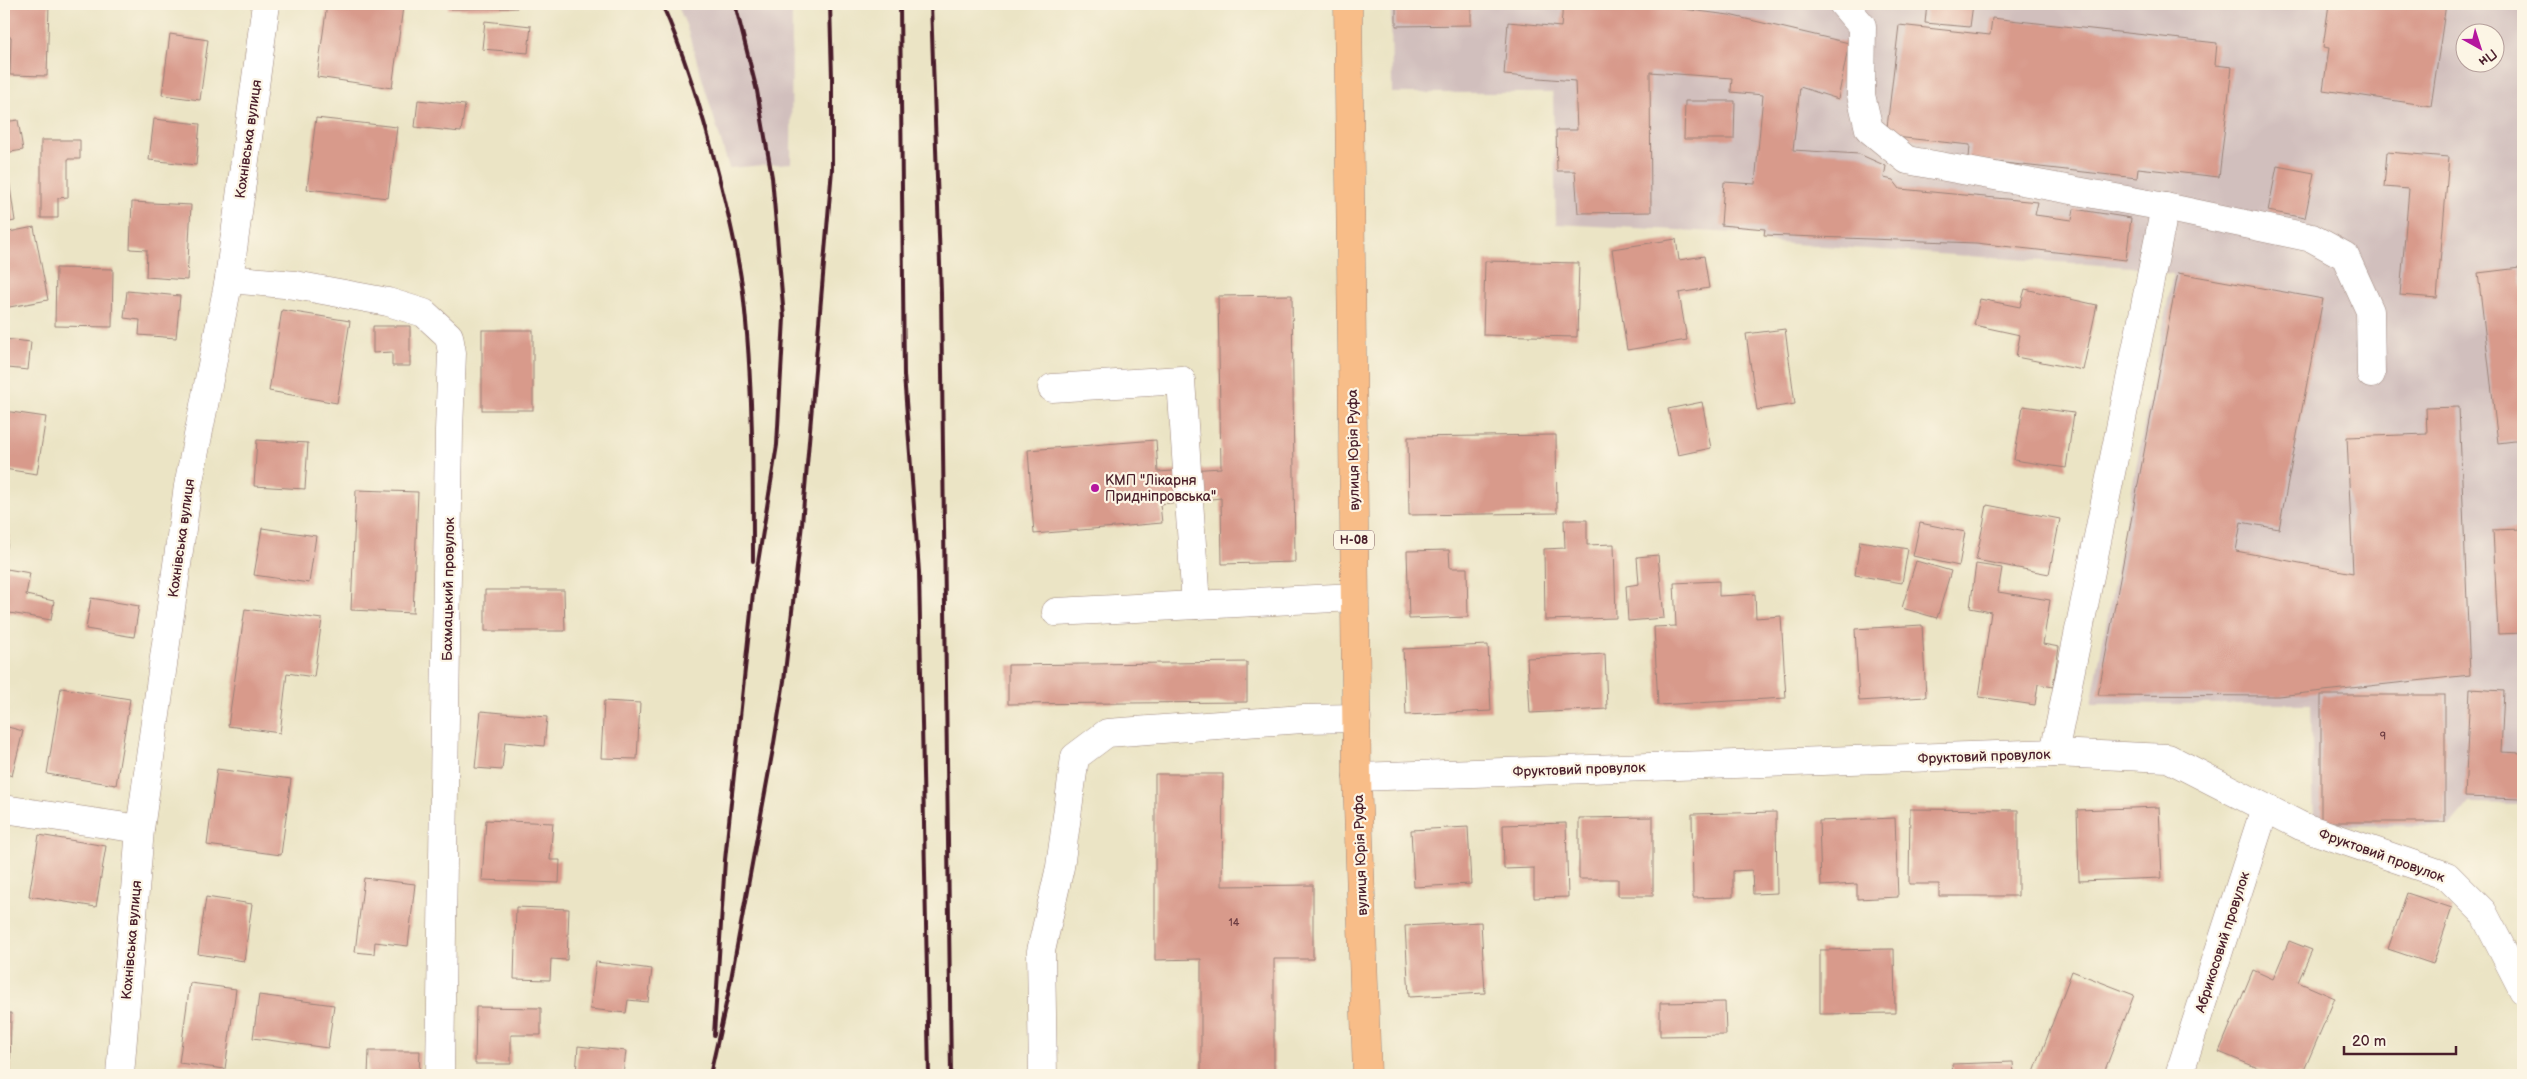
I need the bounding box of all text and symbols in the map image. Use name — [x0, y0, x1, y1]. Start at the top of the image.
north arrow — [2454, 22, 2504, 72]
text: Пн — [2475, 45, 2500, 70]
street label: Кохнівська вулиця — [232, 78, 265, 200]
street label: вулиця Юрія Руфа — [1344, 389, 1363, 511]
place label: КМП "Лікарня Придніпровська" — [1105, 472, 1216, 505]
street label: Кохнівська вулиця — [165, 477, 198, 599]
marker: КМП "Лікарня Придніпровська" — [1089, 482, 1101, 494]
street label: Бахмацький провулок — [439, 516, 458, 661]
road number: Н-08 — [1334, 530, 1374, 550]
house number: 9 — [2380, 730, 2386, 743]
street label: Фруктовий провулок — [1917, 746, 2051, 767]
street label: Фруктовий провулок — [1512, 759, 1646, 780]
street label: вулиця Юрія Руфа — [1350, 793, 1371, 916]
street label: Фруктовий провулок — [2316, 825, 2448, 886]
street label: Абрикосовий провулок — [2191, 869, 2253, 1016]
street label: Кохнівська вулиця — [118, 879, 145, 1000]
house number: 14 — [1229, 916, 1240, 929]
scale bar — [2344, 1024, 2457, 1056]
text: 20 m — [2352, 1032, 2386, 1051]

